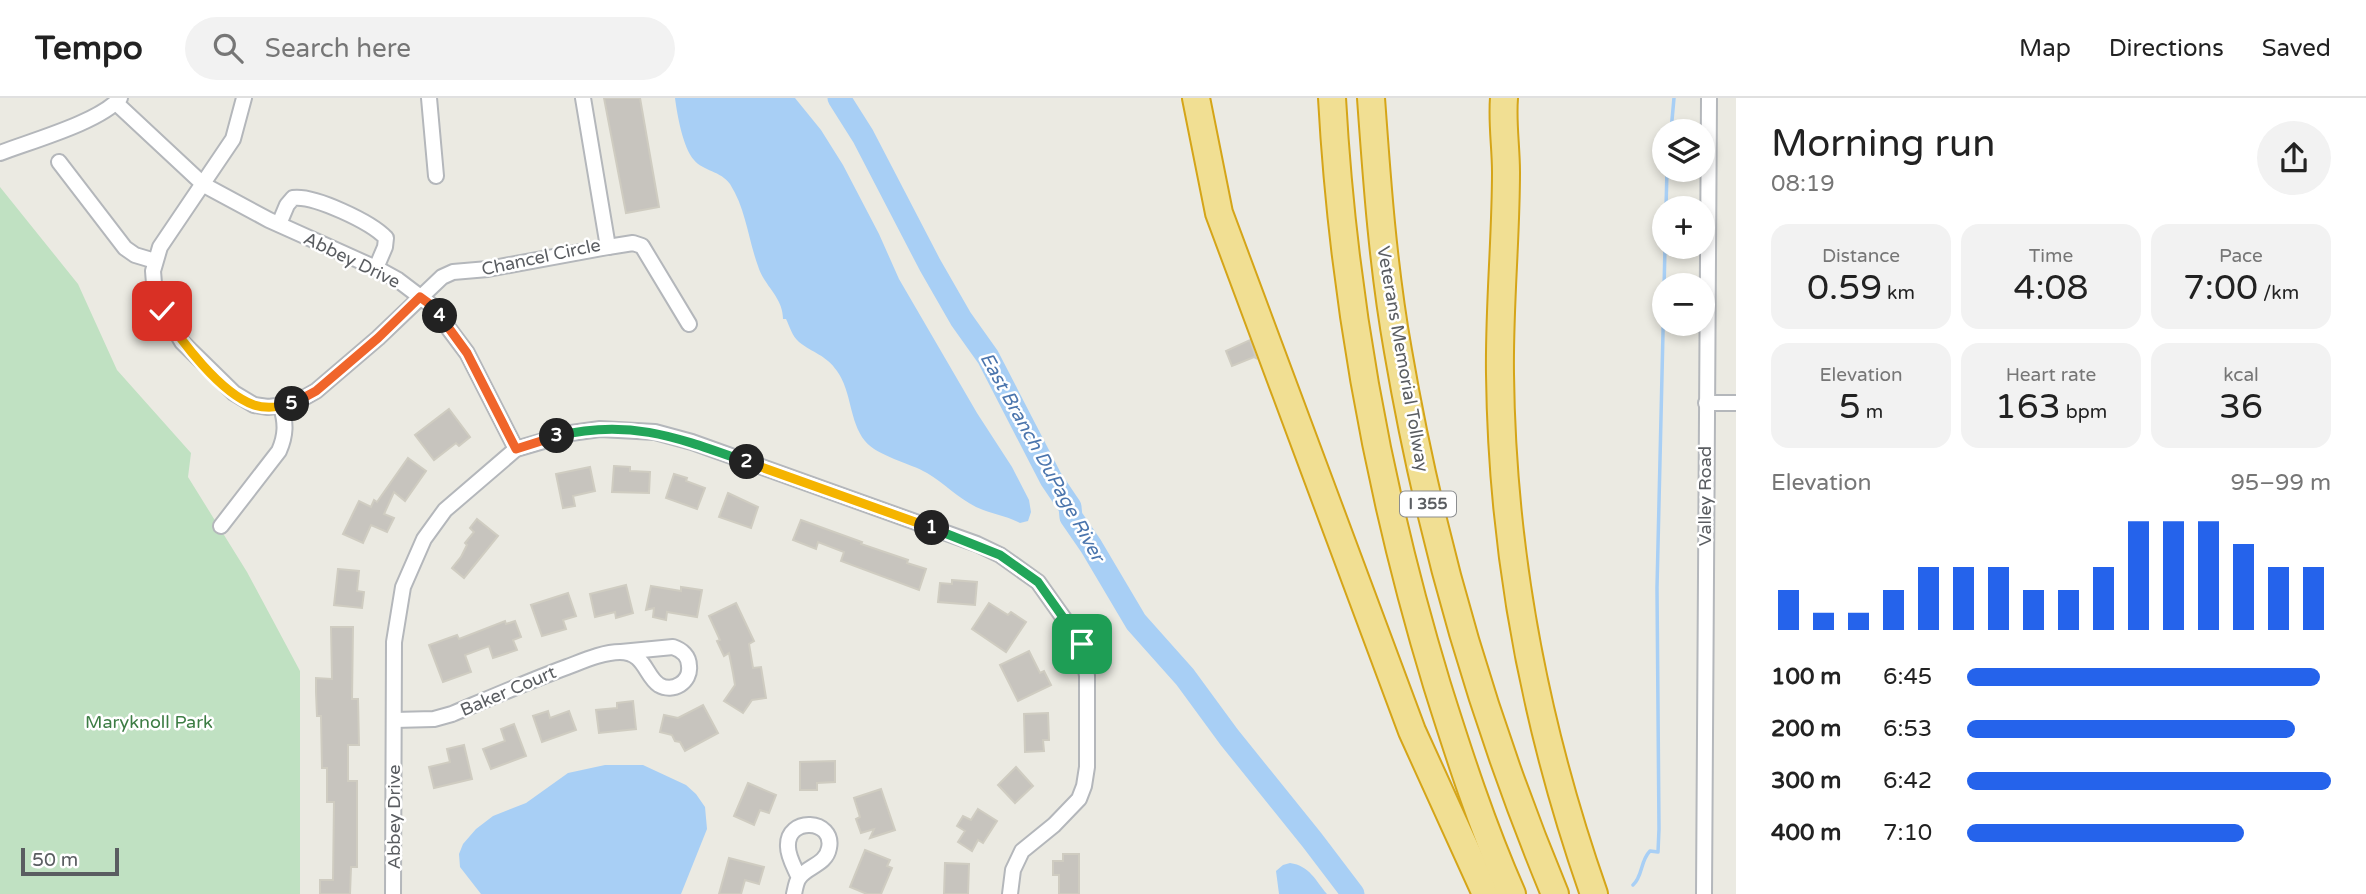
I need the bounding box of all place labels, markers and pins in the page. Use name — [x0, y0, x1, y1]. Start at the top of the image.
pin — [132, 281, 192, 341]
pin: 4 — [422, 298, 458, 333]
pin: 5 — [274, 386, 310, 422]
pin: 3 — [540, 418, 574, 454]
pin: 2 — [730, 444, 764, 480]
pin: 1 — [914, 510, 950, 546]
pin — [1052, 614, 1112, 674]

